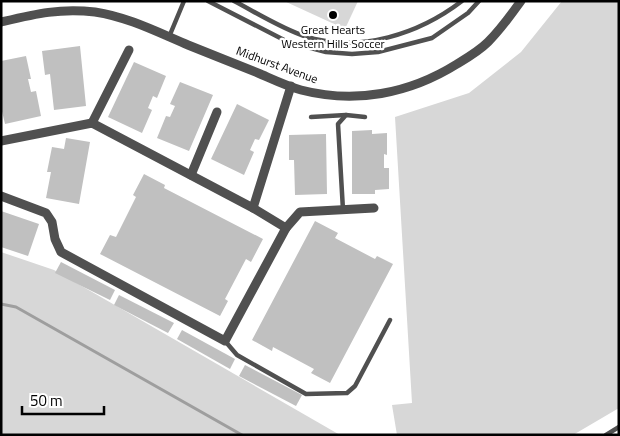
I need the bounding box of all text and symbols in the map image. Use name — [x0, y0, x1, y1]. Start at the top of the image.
marker: Great Hearts Western Hills Soccer — [327, 9, 339, 21]
place label: Great Hearts Western Hills Soccer — [281, 20, 385, 53]
street label: Midhurst Avenue — [234, 41, 321, 88]
scale bar — [22, 384, 105, 416]
text: 50 m — [30, 389, 63, 412]

